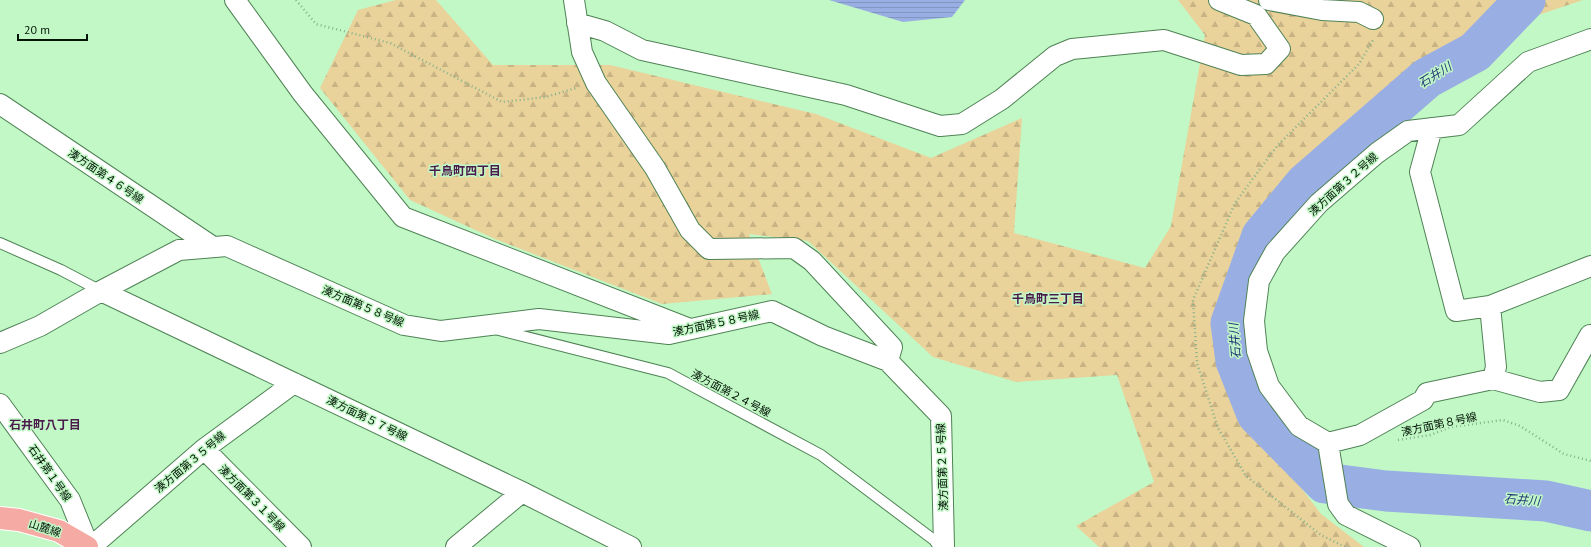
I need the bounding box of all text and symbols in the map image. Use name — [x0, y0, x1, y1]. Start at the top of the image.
scale bar — [18, 16, 87, 42]
text: 20 m — [24, 22, 50, 37]
water label: 石井川 — [1415, 58, 1456, 90]
street label: 湊方面第４６号線 — [66, 146, 146, 206]
street label: 湊方面第３２号線 — [1306, 149, 1380, 219]
district label: 千鳥町四丁目 — [429, 163, 501, 178]
street label: 湊方面第５８号線 — [320, 282, 406, 330]
district label: 千鳥町三丁目 — [1012, 291, 1084, 306]
street label: 湊方面第５８号線 — [672, 307, 760, 339]
water label: 石井川 — [1225, 320, 1244, 360]
street label: 湊方面第２４号線 — [689, 366, 773, 420]
street label: 湊方面第５７号線 — [324, 392, 410, 444]
street label: 湊方面第８号線 — [1400, 409, 1478, 439]
district label: 石井町八丁目 — [9, 417, 81, 432]
street label: 湊方面第２５号線 — [933, 423, 951, 511]
street label: 湊方面第３５号線 — [152, 428, 228, 496]
street label: 石井第１号線 — [25, 442, 75, 504]
street label: 湊方面第３１号線 — [216, 462, 288, 534]
water label: 石井川 — [1504, 491, 1543, 508]
street label: 山麓線 — [27, 516, 63, 540]

